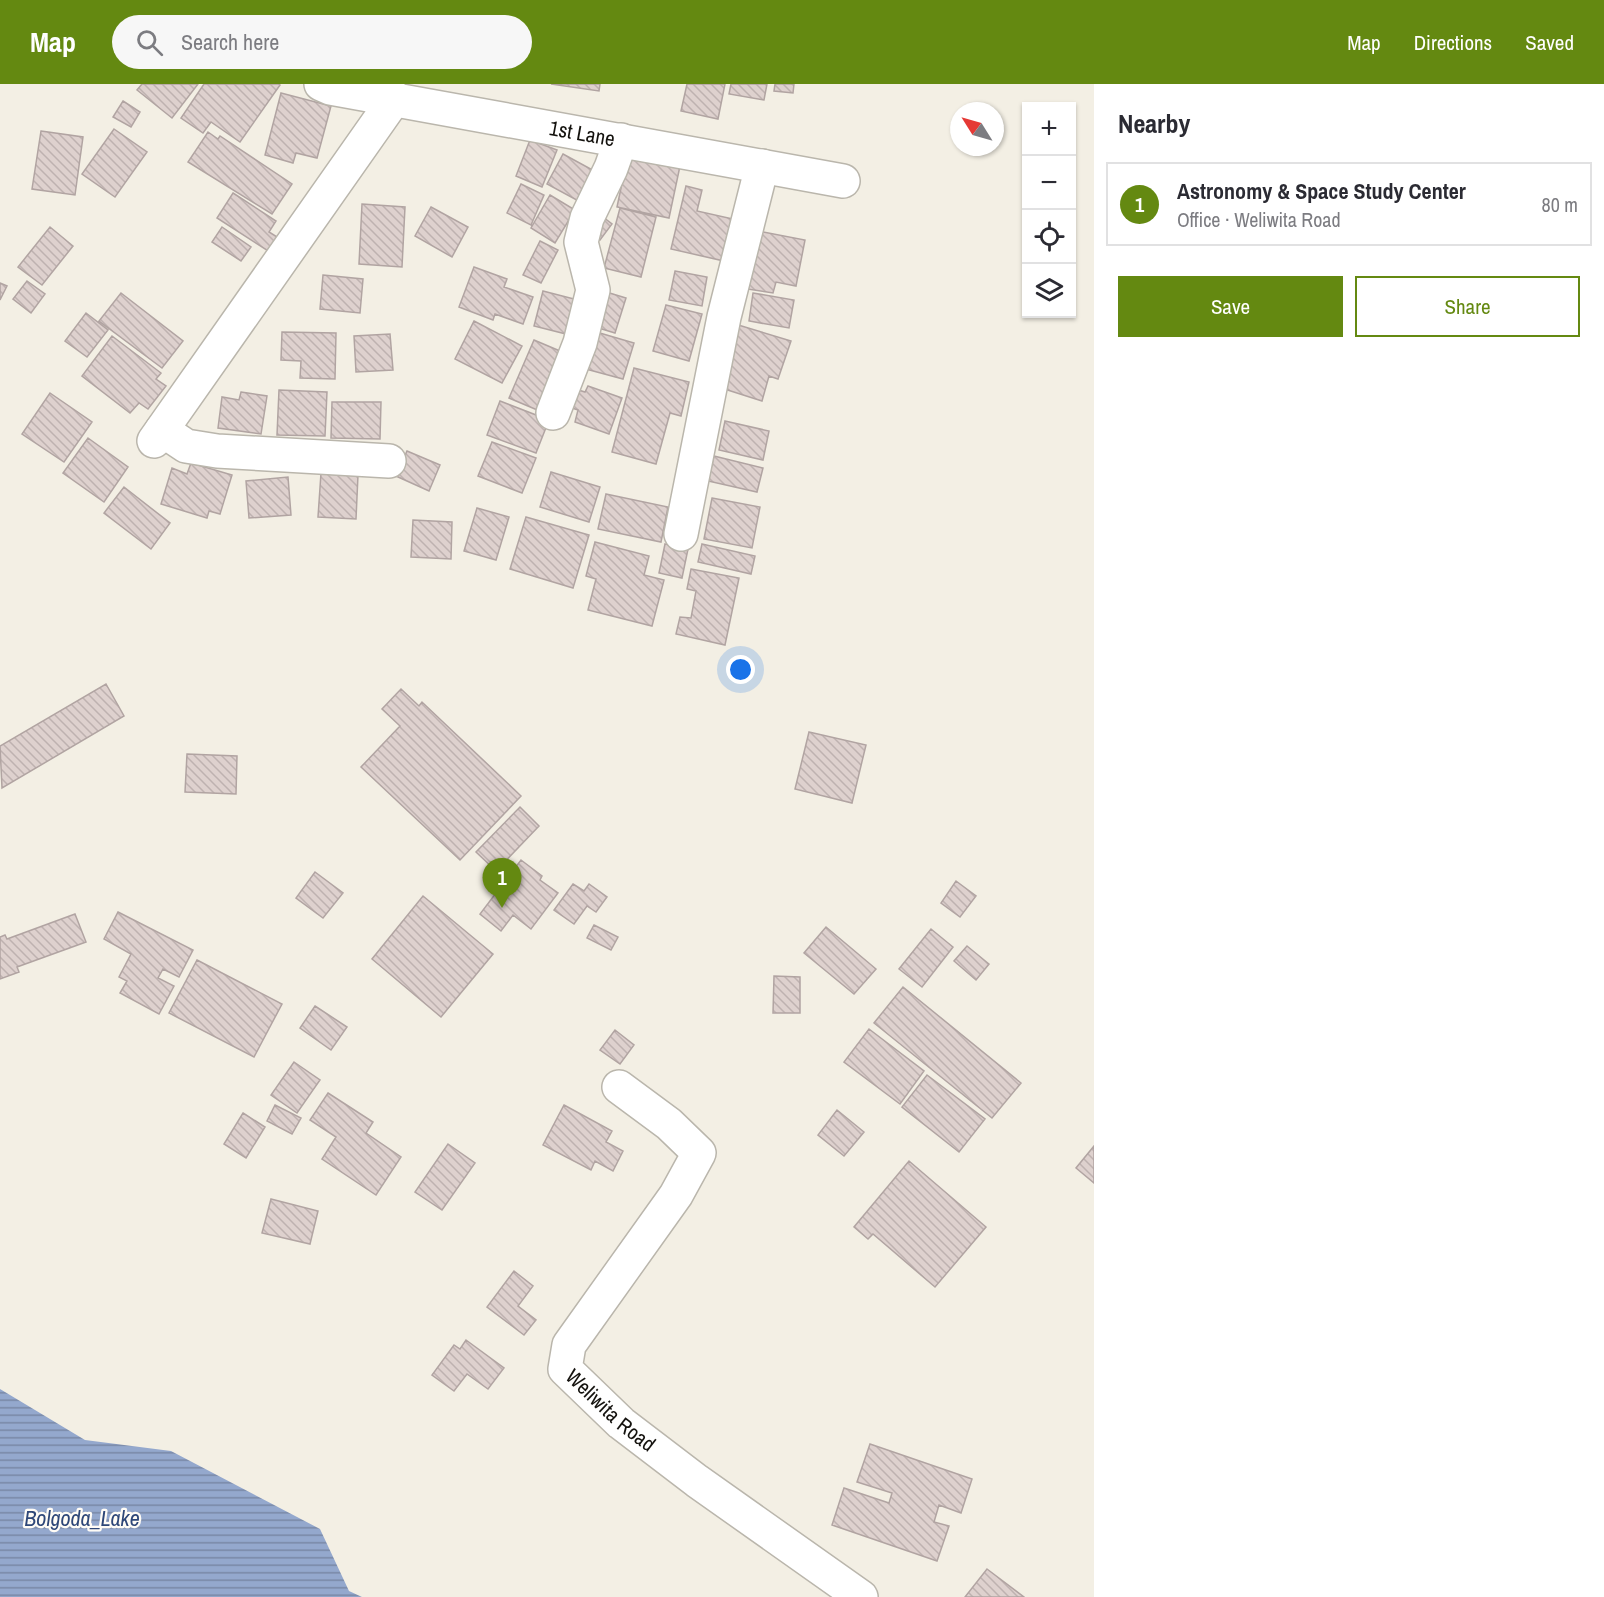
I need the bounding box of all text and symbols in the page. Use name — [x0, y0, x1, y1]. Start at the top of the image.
search box — [112, 15, 532, 69]
text: Map — [30, 23, 76, 61]
icon: search — [133, 26, 166, 59]
text: Search here — [181, 27, 279, 57]
text: Map — [1347, 28, 1381, 57]
text: Directions — [1414, 28, 1492, 57]
text: Saved — [1525, 28, 1574, 57]
north arrow — [950, 102, 1004, 156]
map controls — [1022, 102, 1076, 318]
button: + — [1022, 102, 1076, 156]
text: Nearby — [1118, 106, 1190, 141]
street label: 1st Lane — [547, 113, 617, 153]
button: − — [1022, 156, 1076, 210]
text: Astronomy & Space Study Center — [1177, 176, 1466, 206]
text: 1 — [1135, 191, 1144, 218]
text: 80 m — [1542, 191, 1578, 218]
text: Office · Weliwita Road — [1177, 206, 1341, 233]
button: locate — [1022, 210, 1076, 264]
button: layers — [1022, 264, 1076, 318]
button: Save — [1118, 276, 1343, 337]
button: Share — [1355, 276, 1580, 337]
your location — [726, 655, 755, 684]
pin: 1 — [482, 858, 522, 908]
street label: Weliwita Road — [559, 1362, 662, 1458]
water label: Bolgoda_Lake — [24, 1503, 140, 1533]

